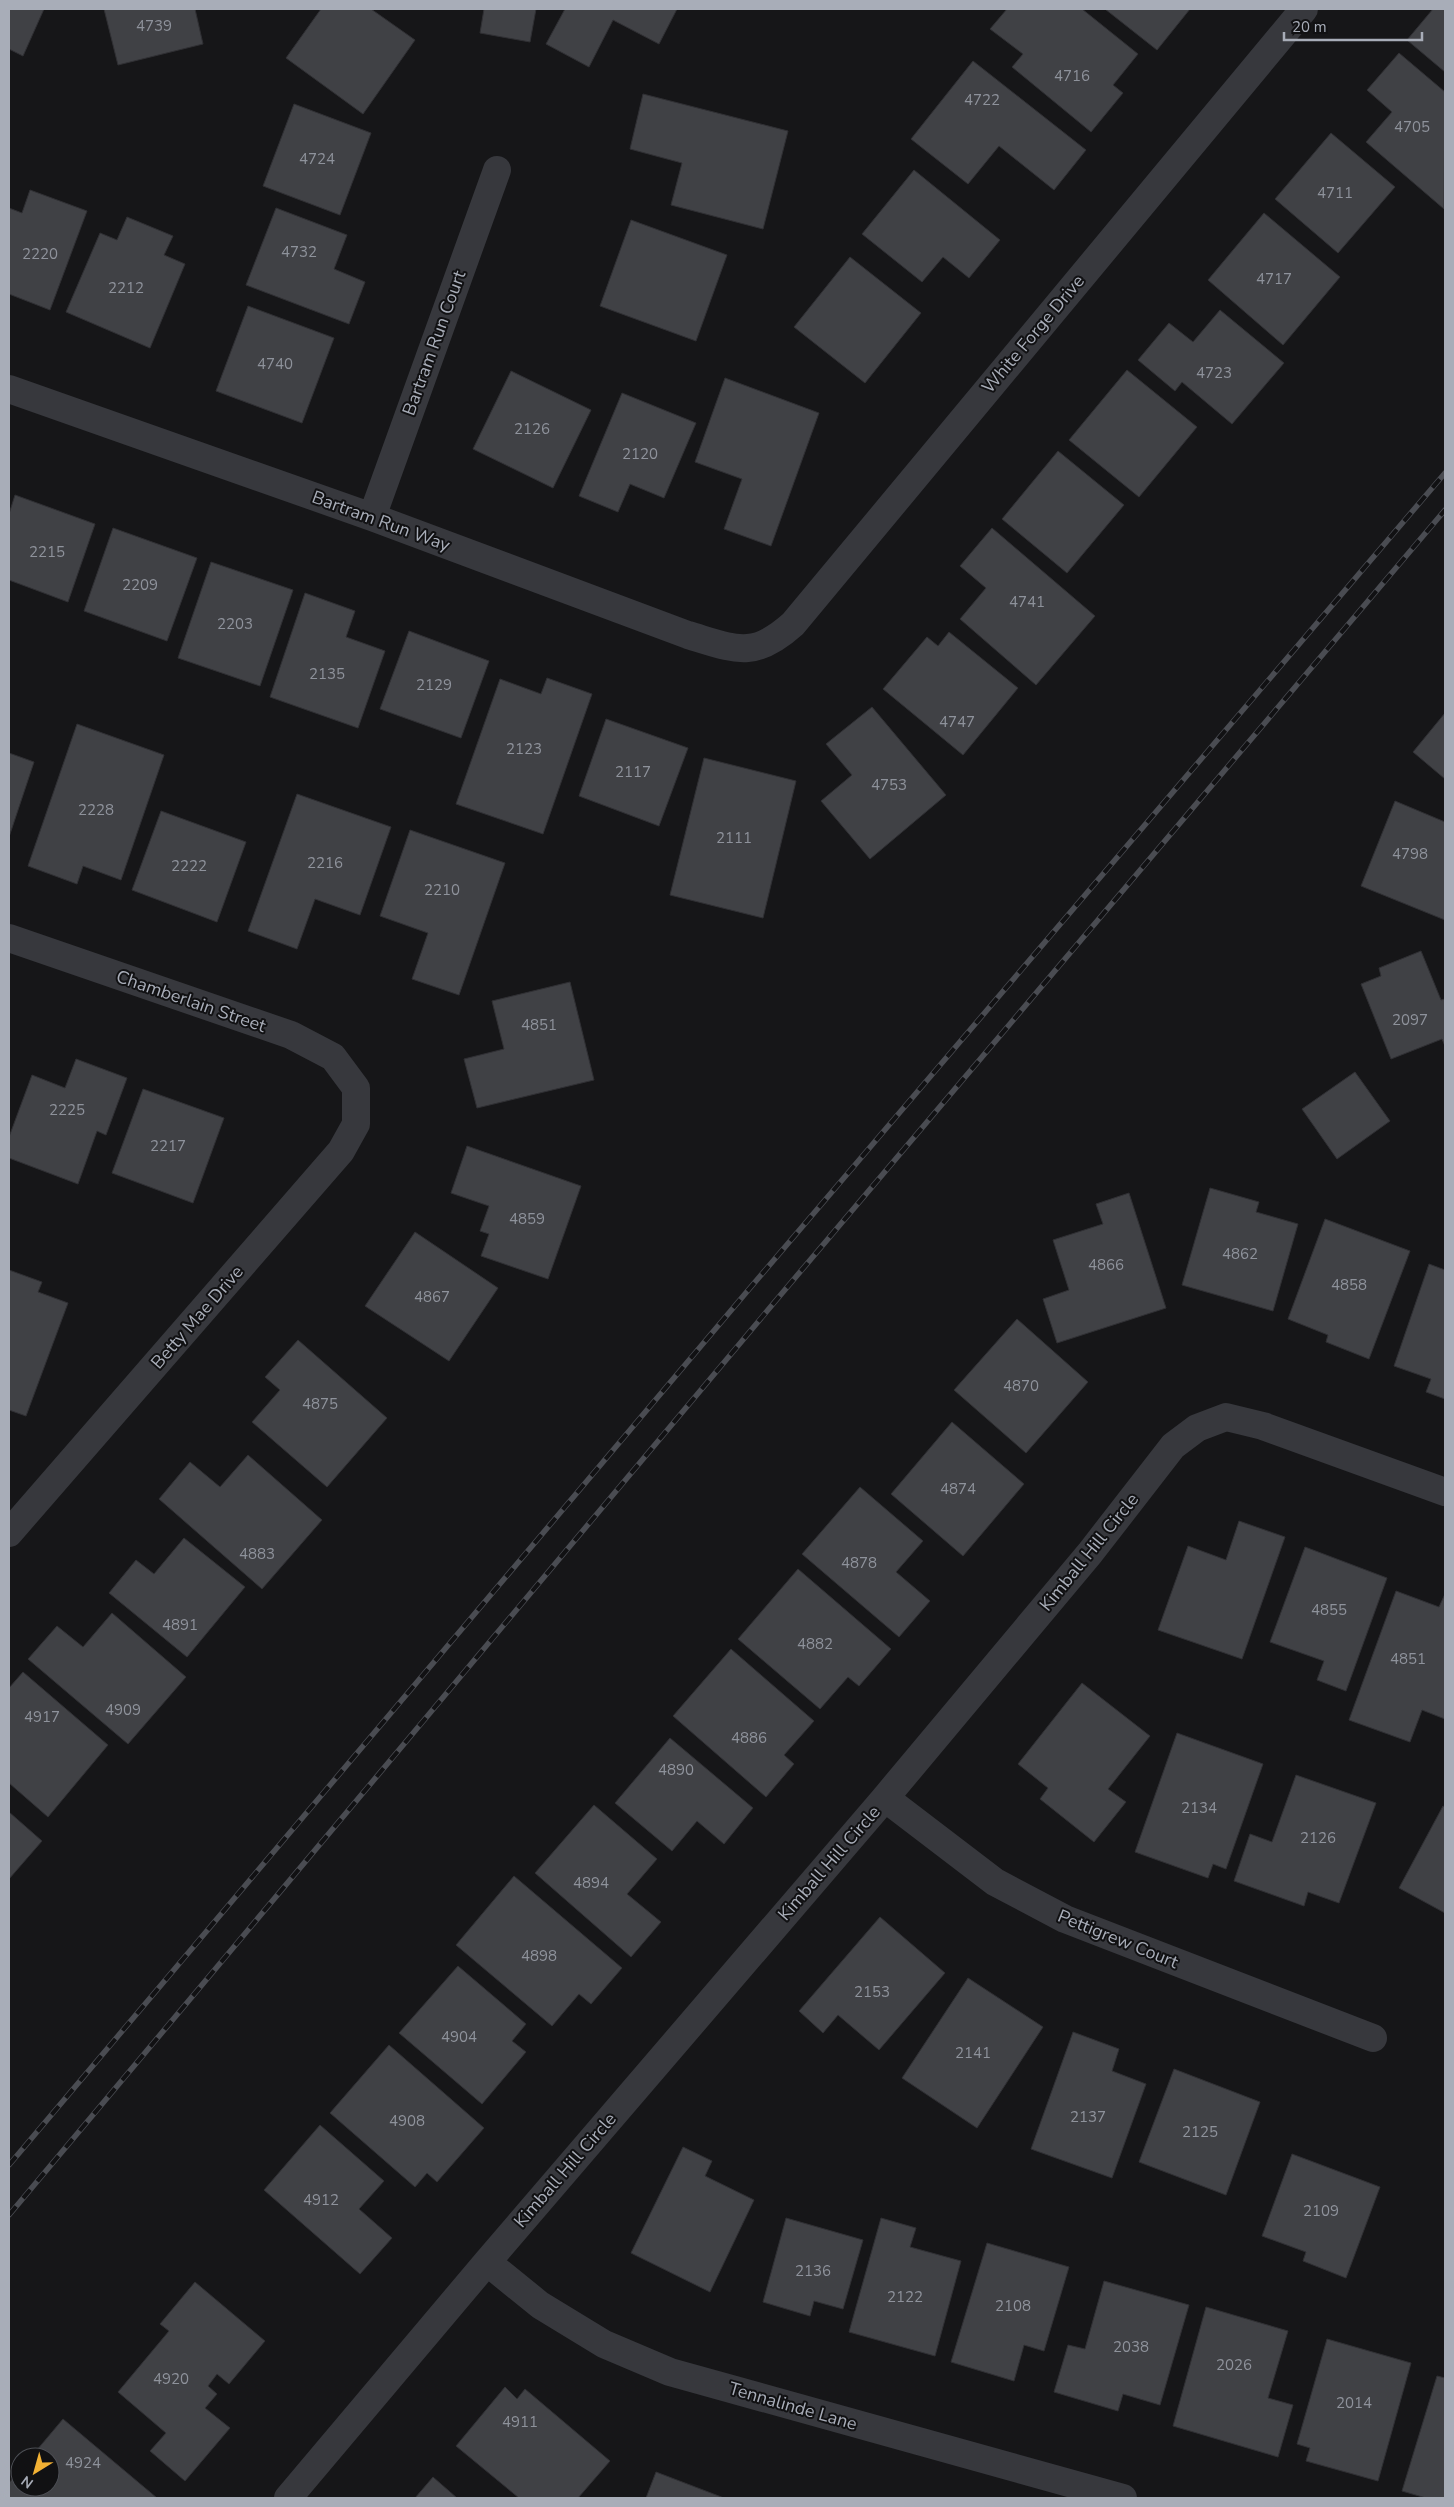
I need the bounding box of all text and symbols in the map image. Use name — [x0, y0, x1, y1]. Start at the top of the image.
scale bar — [1284, 10, 1422, 42]
house number: 4739 — [136, 16, 172, 36]
text: 20 m — [1292, 17, 1327, 37]
house number: 4716 — [1054, 66, 1090, 86]
house number: 4722 — [964, 90, 1000, 110]
house number: 4705 — [1394, 117, 1430, 137]
house number: 4724 — [299, 149, 335, 169]
house number: 4711 — [1317, 183, 1353, 203]
house number: 4732 — [281, 242, 317, 262]
house number: 2220 — [22, 244, 58, 264]
street label: Bartram Run Court — [397, 267, 472, 419]
house number: 4717 — [1256, 269, 1292, 289]
street label: White Forge Drive — [976, 270, 1090, 398]
house number: 2212 — [108, 278, 144, 298]
house number: 4740 — [257, 354, 293, 374]
house number: 4723 — [1196, 363, 1232, 383]
house number: 2126 — [514, 419, 550, 439]
house number: 2120 — [622, 444, 658, 464]
street label: Bartram Run Way — [309, 485, 454, 557]
house number: 2215 — [29, 542, 65, 562]
house number: 2209 — [122, 575, 158, 595]
house number: 4741 — [1009, 592, 1045, 612]
house number: 2203 — [217, 614, 253, 634]
house number: 2135 — [309, 664, 345, 684]
house number: 2129 — [416, 675, 452, 695]
house number: 4747 — [939, 712, 975, 732]
house number: 2123 — [506, 739, 542, 759]
house number: 2117 — [615, 762, 651, 782]
house number: 4753 — [871, 775, 907, 795]
house number: 2228 — [78, 800, 114, 820]
house number: 2111 — [716, 828, 752, 848]
house number: 4798 — [1392, 844, 1428, 864]
house number: 2216 — [307, 853, 343, 873]
house number: 2222 — [171, 856, 207, 876]
house number: 2210 — [424, 880, 460, 900]
street label: Chamberlain Street — [113, 964, 270, 1038]
house number: 2097 — [1392, 1010, 1428, 1030]
house number: 4851 — [521, 1015, 557, 1035]
house number: 2225 — [49, 1100, 85, 1120]
house number: 2217 — [150, 1136, 186, 1156]
house number: 4859 — [509, 1209, 545, 1229]
house number: 4862 — [1222, 1244, 1258, 1264]
house number: 4866 — [1088, 1255, 1124, 1275]
street label: Betty Mae Drive — [145, 1260, 249, 1374]
house number: 4858 — [1331, 1275, 1367, 1295]
house number: 4867 — [414, 1287, 450, 1307]
house number: 4870 — [1003, 1376, 1039, 1396]
house number: 4875 — [302, 1394, 338, 1414]
house number: 4874 — [940, 1479, 976, 1499]
street label: Kimball Hill Circle — [1034, 1488, 1144, 1616]
house number: 4883 — [239, 1544, 275, 1564]
house number: 4878 — [841, 1553, 877, 1573]
house number: 4855 — [1311, 1600, 1347, 1620]
house number: 4891 — [162, 1615, 198, 1635]
house number: 4882 — [797, 1634, 833, 1654]
house number: 4851 — [1390, 1649, 1426, 1669]
house number: 4909 — [105, 1700, 141, 1720]
house number: 4917 — [24, 1707, 60, 1727]
house number: 4886 — [731, 1728, 767, 1748]
house number: 4890 — [658, 1760, 694, 1780]
house number: 2134 — [1181, 1798, 1217, 1818]
street label: Kimball Hill Circle — [772, 1800, 886, 1926]
house number: 2126 — [1300, 1828, 1336, 1848]
house number: 4894 — [573, 1873, 609, 1893]
street label: Pettigrew Court — [1054, 1904, 1182, 1974]
house number: 4898 — [521, 1946, 557, 1966]
house number: 2153 — [854, 1982, 890, 2002]
house number: 4904 — [441, 2027, 477, 2047]
house number: 2141 — [955, 2043, 991, 2063]
street label: Kimball Hill Circle — [508, 2107, 622, 2233]
house number: 2137 — [1070, 2107, 1106, 2127]
house number: 4908 — [389, 2111, 425, 2131]
house number: 2125 — [1182, 2122, 1218, 2142]
house number: 4912 — [303, 2190, 339, 2210]
house number: 2109 — [1303, 2201, 1339, 2221]
house number: 2136 — [795, 2261, 831, 2281]
house number: 2122 — [887, 2287, 923, 2307]
house number: 2108 — [995, 2296, 1031, 2316]
house number: 2038 — [1113, 2337, 1149, 2357]
house number: 2026 — [1216, 2355, 1252, 2375]
house number: 4920 — [153, 2369, 189, 2389]
street label: Tennalinde Lane — [726, 2376, 860, 2436]
house number: 2014 — [1336, 2393, 1372, 2413]
house number: 4911 — [502, 2412, 538, 2432]
north arrow — [10, 2447, 60, 2497]
house number: 4924 — [65, 2453, 101, 2473]
text: N — [18, 2471, 37, 2493]

